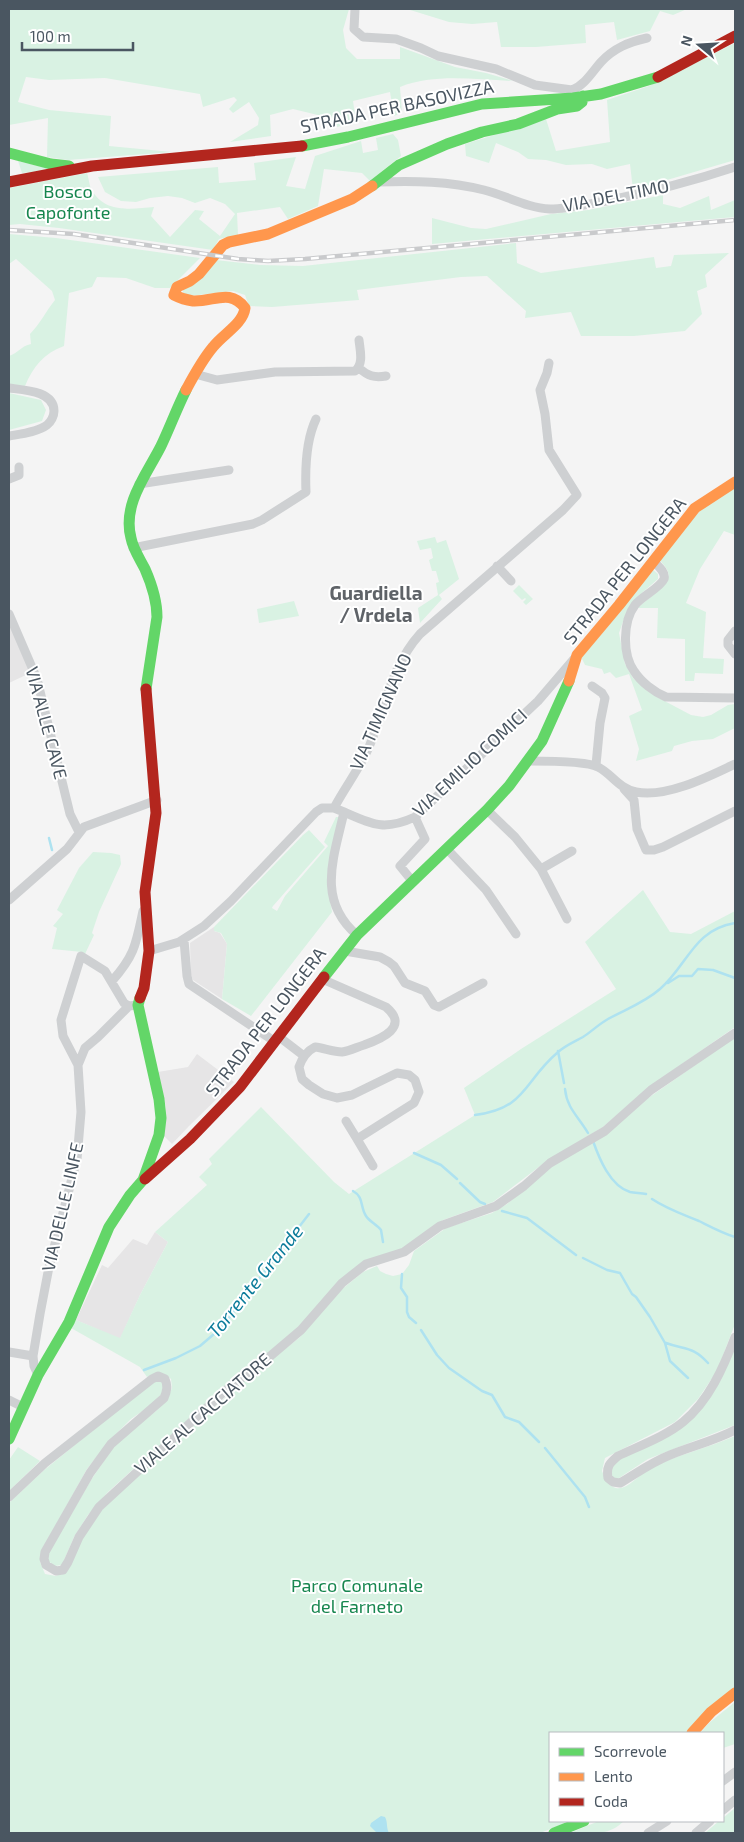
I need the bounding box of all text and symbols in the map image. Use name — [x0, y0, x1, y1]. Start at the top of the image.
scale bar — [22, 20, 134, 52]
north arrow — [674, 20, 724, 70]
text: 100 m — [30, 27, 71, 45]
text: N — [677, 33, 696, 48]
street label: STRADA PER BASOVIZZA — [298, 75, 496, 137]
street label: VIA DEL TIMO — [561, 174, 671, 216]
park label: Bosco Capofonte — [26, 180, 110, 223]
street label: STRADA PER LONGERA — [558, 492, 691, 648]
district label: Guardiella / Vrdela — [329, 581, 423, 626]
street label: VIA TIMIGNANO — [344, 650, 416, 773]
street label: VIA ALLE CAVE — [21, 664, 73, 781]
street label: VIA EMILIO COMICI — [407, 704, 531, 821]
street label: STRADA PER LONGERA — [200, 942, 331, 1100]
street label: VIA DELLE LINFE — [37, 1140, 88, 1273]
water label: Torrente Grande — [202, 1219, 307, 1342]
street label: VIALE AL CACCIATORE — [130, 1348, 275, 1479]
park label: Parco Comunale del Farneto — [291, 1574, 423, 1617]
legend — [549, 1732, 724, 1822]
text: Scorrevole — [594, 1742, 667, 1760]
text: Lento — [594, 1767, 633, 1785]
text: Coda — [594, 1792, 628, 1810]

